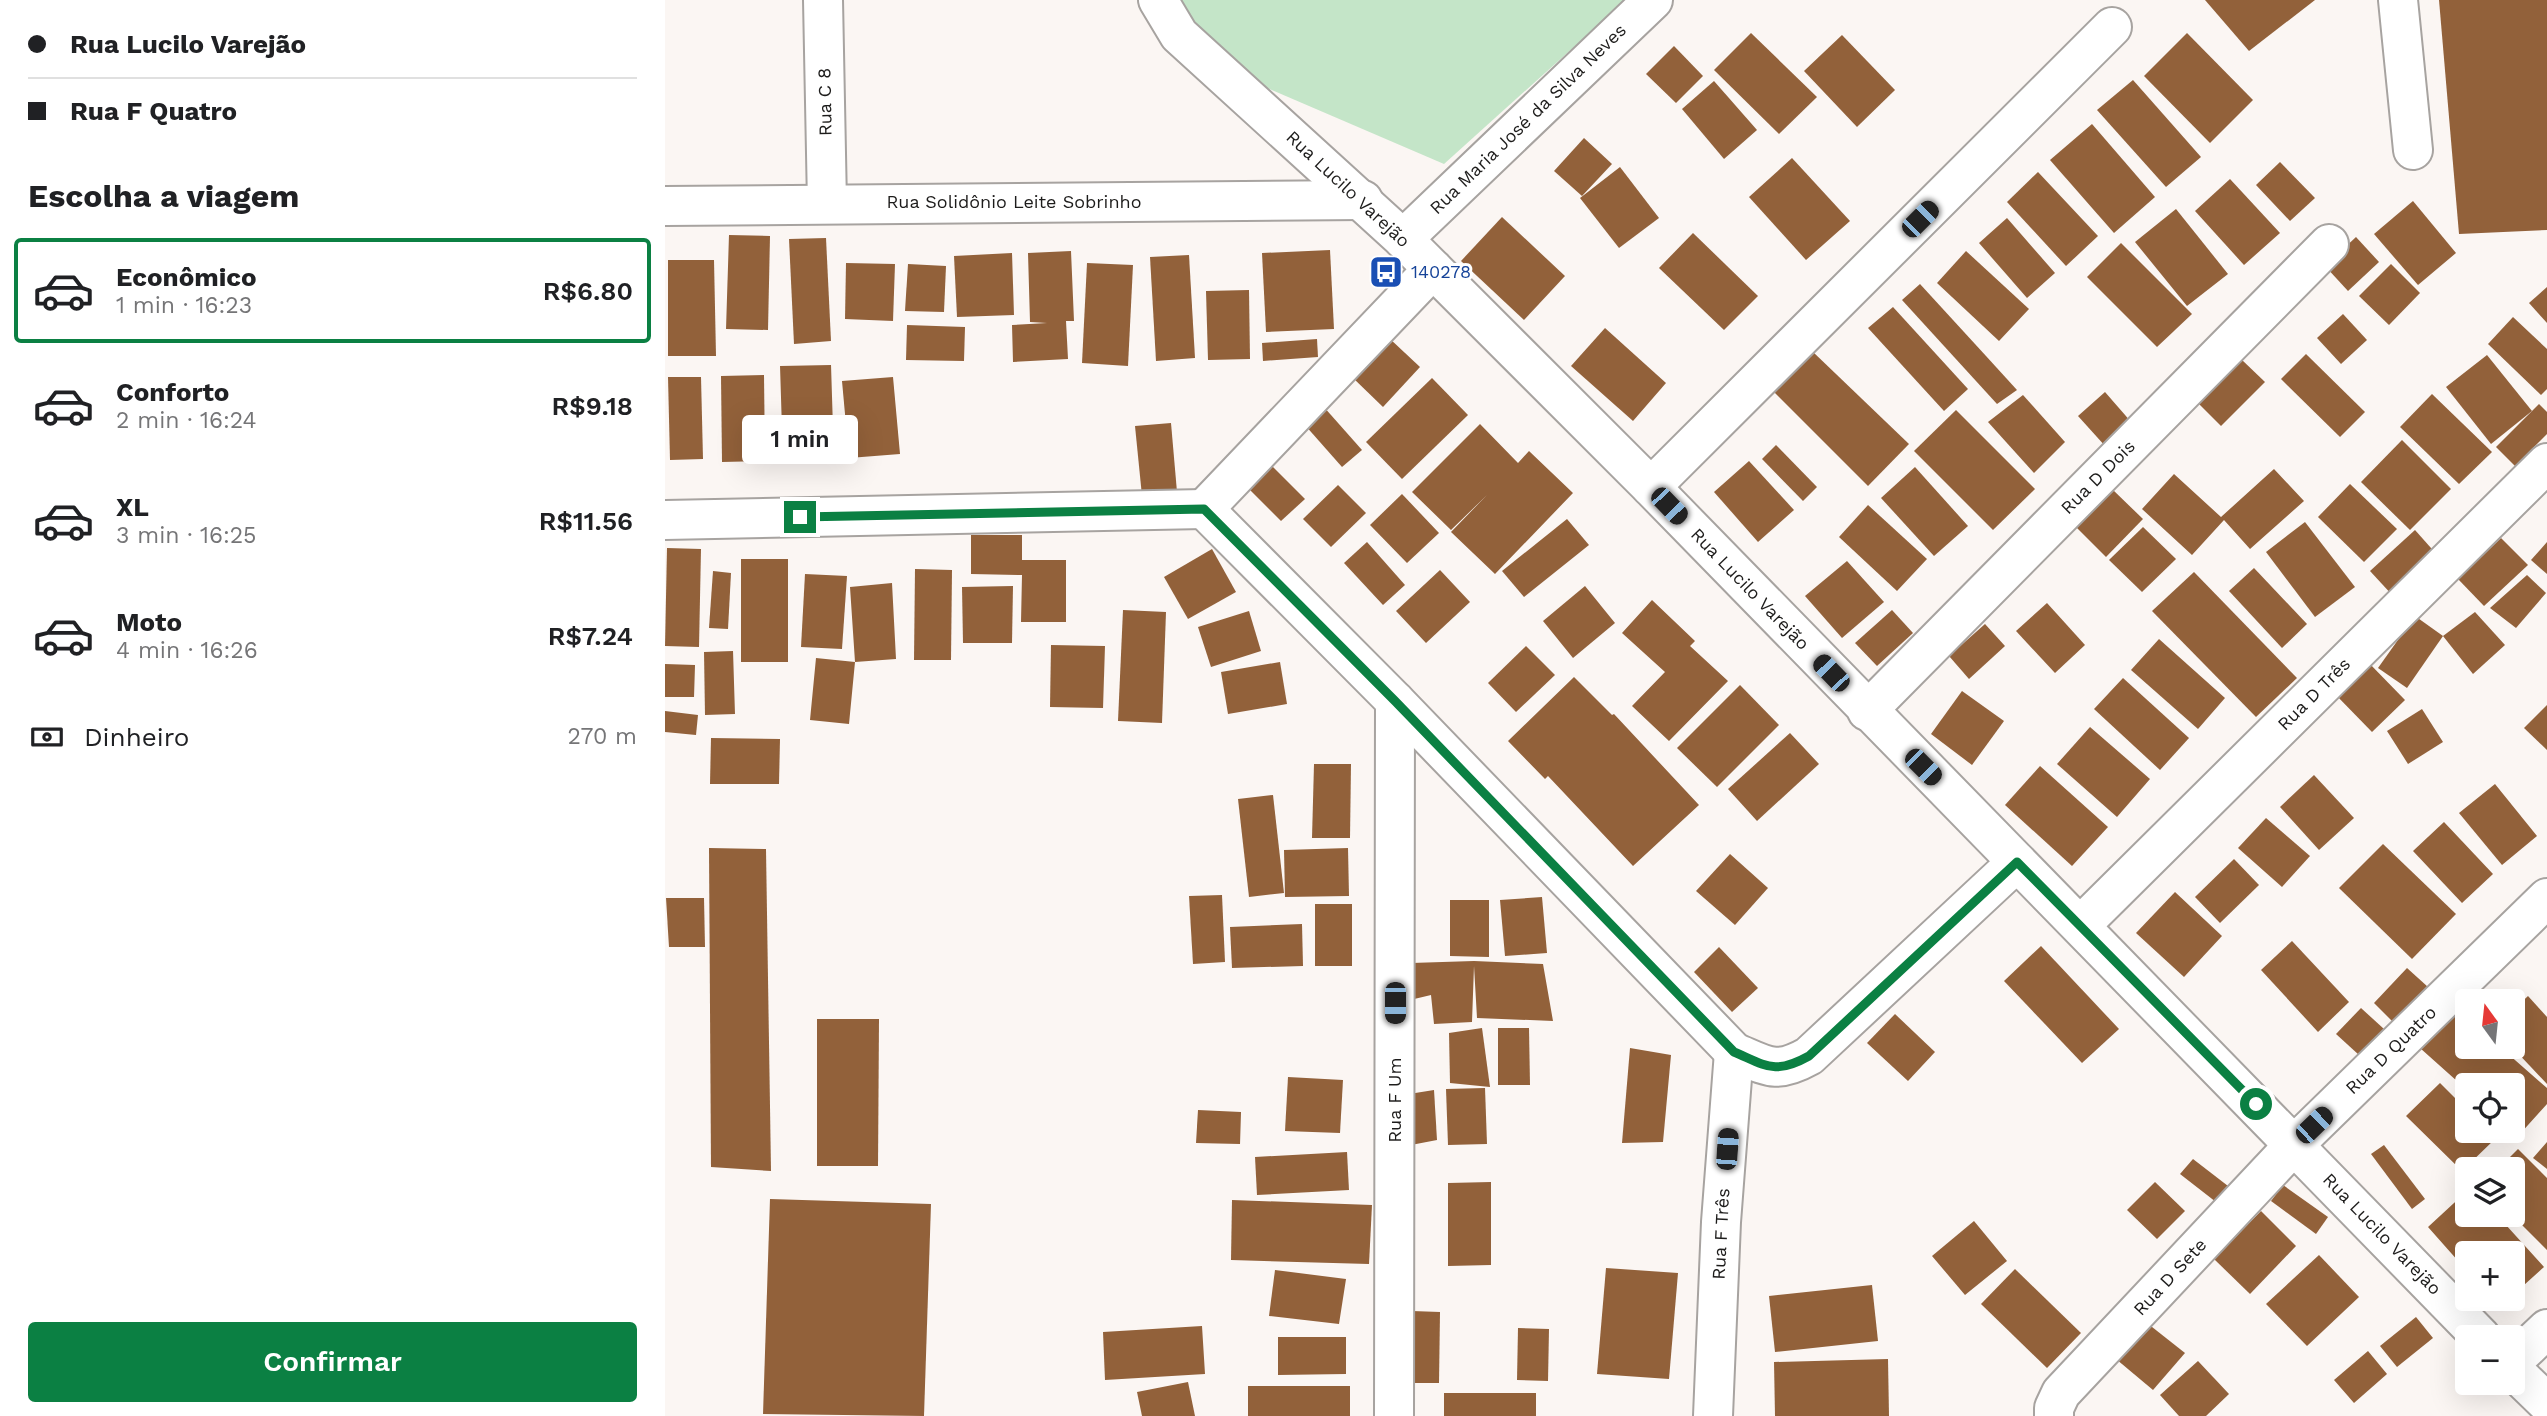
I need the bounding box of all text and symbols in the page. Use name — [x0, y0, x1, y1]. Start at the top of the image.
street label: Rua Maria José da Silva Neves — [1425, 19, 1630, 218]
text: Rua Lucilo Varejão — [70, 29, 306, 59]
street label: Rua C 8 — [813, 68, 836, 136]
text: Rua F Quatro — [70, 96, 237, 126]
street label: Rua Lucilo Varejão — [1282, 126, 1414, 251]
text: Escolha a viagem — [28, 177, 299, 215]
street label: Rua Solidônio Leite Sobrinho — [887, 191, 1141, 212]
car — [1898, 197, 1943, 241]
bus stop icon: 140278 — [1367, 253, 1405, 291]
icon: car — [32, 259, 95, 322]
place label: 140278 — [1411, 261, 1471, 282]
text: Econômico — [116, 262, 257, 292]
text: R$6.80 — [543, 276, 633, 306]
text: 1 min · 16:23 — [116, 292, 252, 319]
icon: car — [32, 374, 95, 437]
text: Conforto — [116, 377, 229, 407]
text: R$9.18 — [551, 391, 633, 421]
text: 2 min · 16:24 — [116, 407, 256, 434]
callout: 1 min — [742, 416, 858, 464]
text: 1 min — [770, 426, 830, 453]
street label: Rua D Dois — [2056, 435, 2139, 518]
car — [1647, 484, 1692, 528]
icon: car — [32, 489, 95, 552]
text: XL — [116, 492, 149, 522]
route end — [784, 501, 816, 533]
text: R$11.56 — [539, 506, 633, 536]
text: 3 min · 16:25 — [116, 522, 257, 549]
street label: Rua Lucilo Varejão — [1687, 523, 1814, 654]
icon: car — [32, 604, 95, 667]
text: Moto — [116, 607, 182, 637]
text: R$7.24 — [548, 621, 633, 651]
text: 4 min · 16:26 — [116, 637, 258, 664]
car — [1809, 651, 1854, 695]
street label: Rua D Três — [2273, 653, 2354, 734]
icon: cash — [28, 718, 66, 756]
text: Dinheiro — [84, 722, 189, 752]
text: 270 m — [568, 723, 637, 750]
car — [1901, 745, 1946, 789]
car — [1385, 982, 1406, 1024]
north arrow — [2455, 989, 2525, 1059]
map controls — [2455, 989, 2525, 1395]
street label: Rua D Quatro — [2341, 1001, 2440, 1098]
street label: Rua F Um — [1384, 1057, 1405, 1143]
button: locate — [2455, 1073, 2525, 1143]
route start — [2240, 1088, 2272, 1120]
car — [2292, 1103, 2337, 1147]
car — [1716, 1127, 1739, 1171]
button: layers — [2455, 1157, 2525, 1227]
street label: Rua Lucilo Varejão — [2319, 1168, 2446, 1299]
street label: Rua F Três — [1708, 1188, 1733, 1280]
street label: Rua D Sete — [2129, 1234, 2211, 1319]
button: + — [2455, 1241, 2525, 1311]
button: Confirmar — [28, 1322, 637, 1402]
button: − — [2455, 1325, 2525, 1395]

